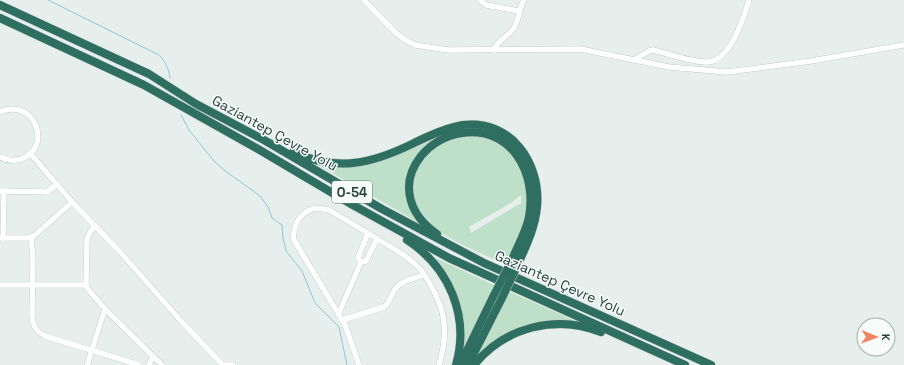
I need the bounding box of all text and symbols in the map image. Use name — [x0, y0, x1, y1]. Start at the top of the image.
street label: Gaziantep Çevre Yolu — [209, 91, 341, 175]
road number: O-54 — [332, 181, 372, 203]
street label: Gaziantep Çevre Yolu — [492, 246, 628, 320]
north arrow — [856, 317, 896, 357]
text: K — [879, 334, 893, 341]

